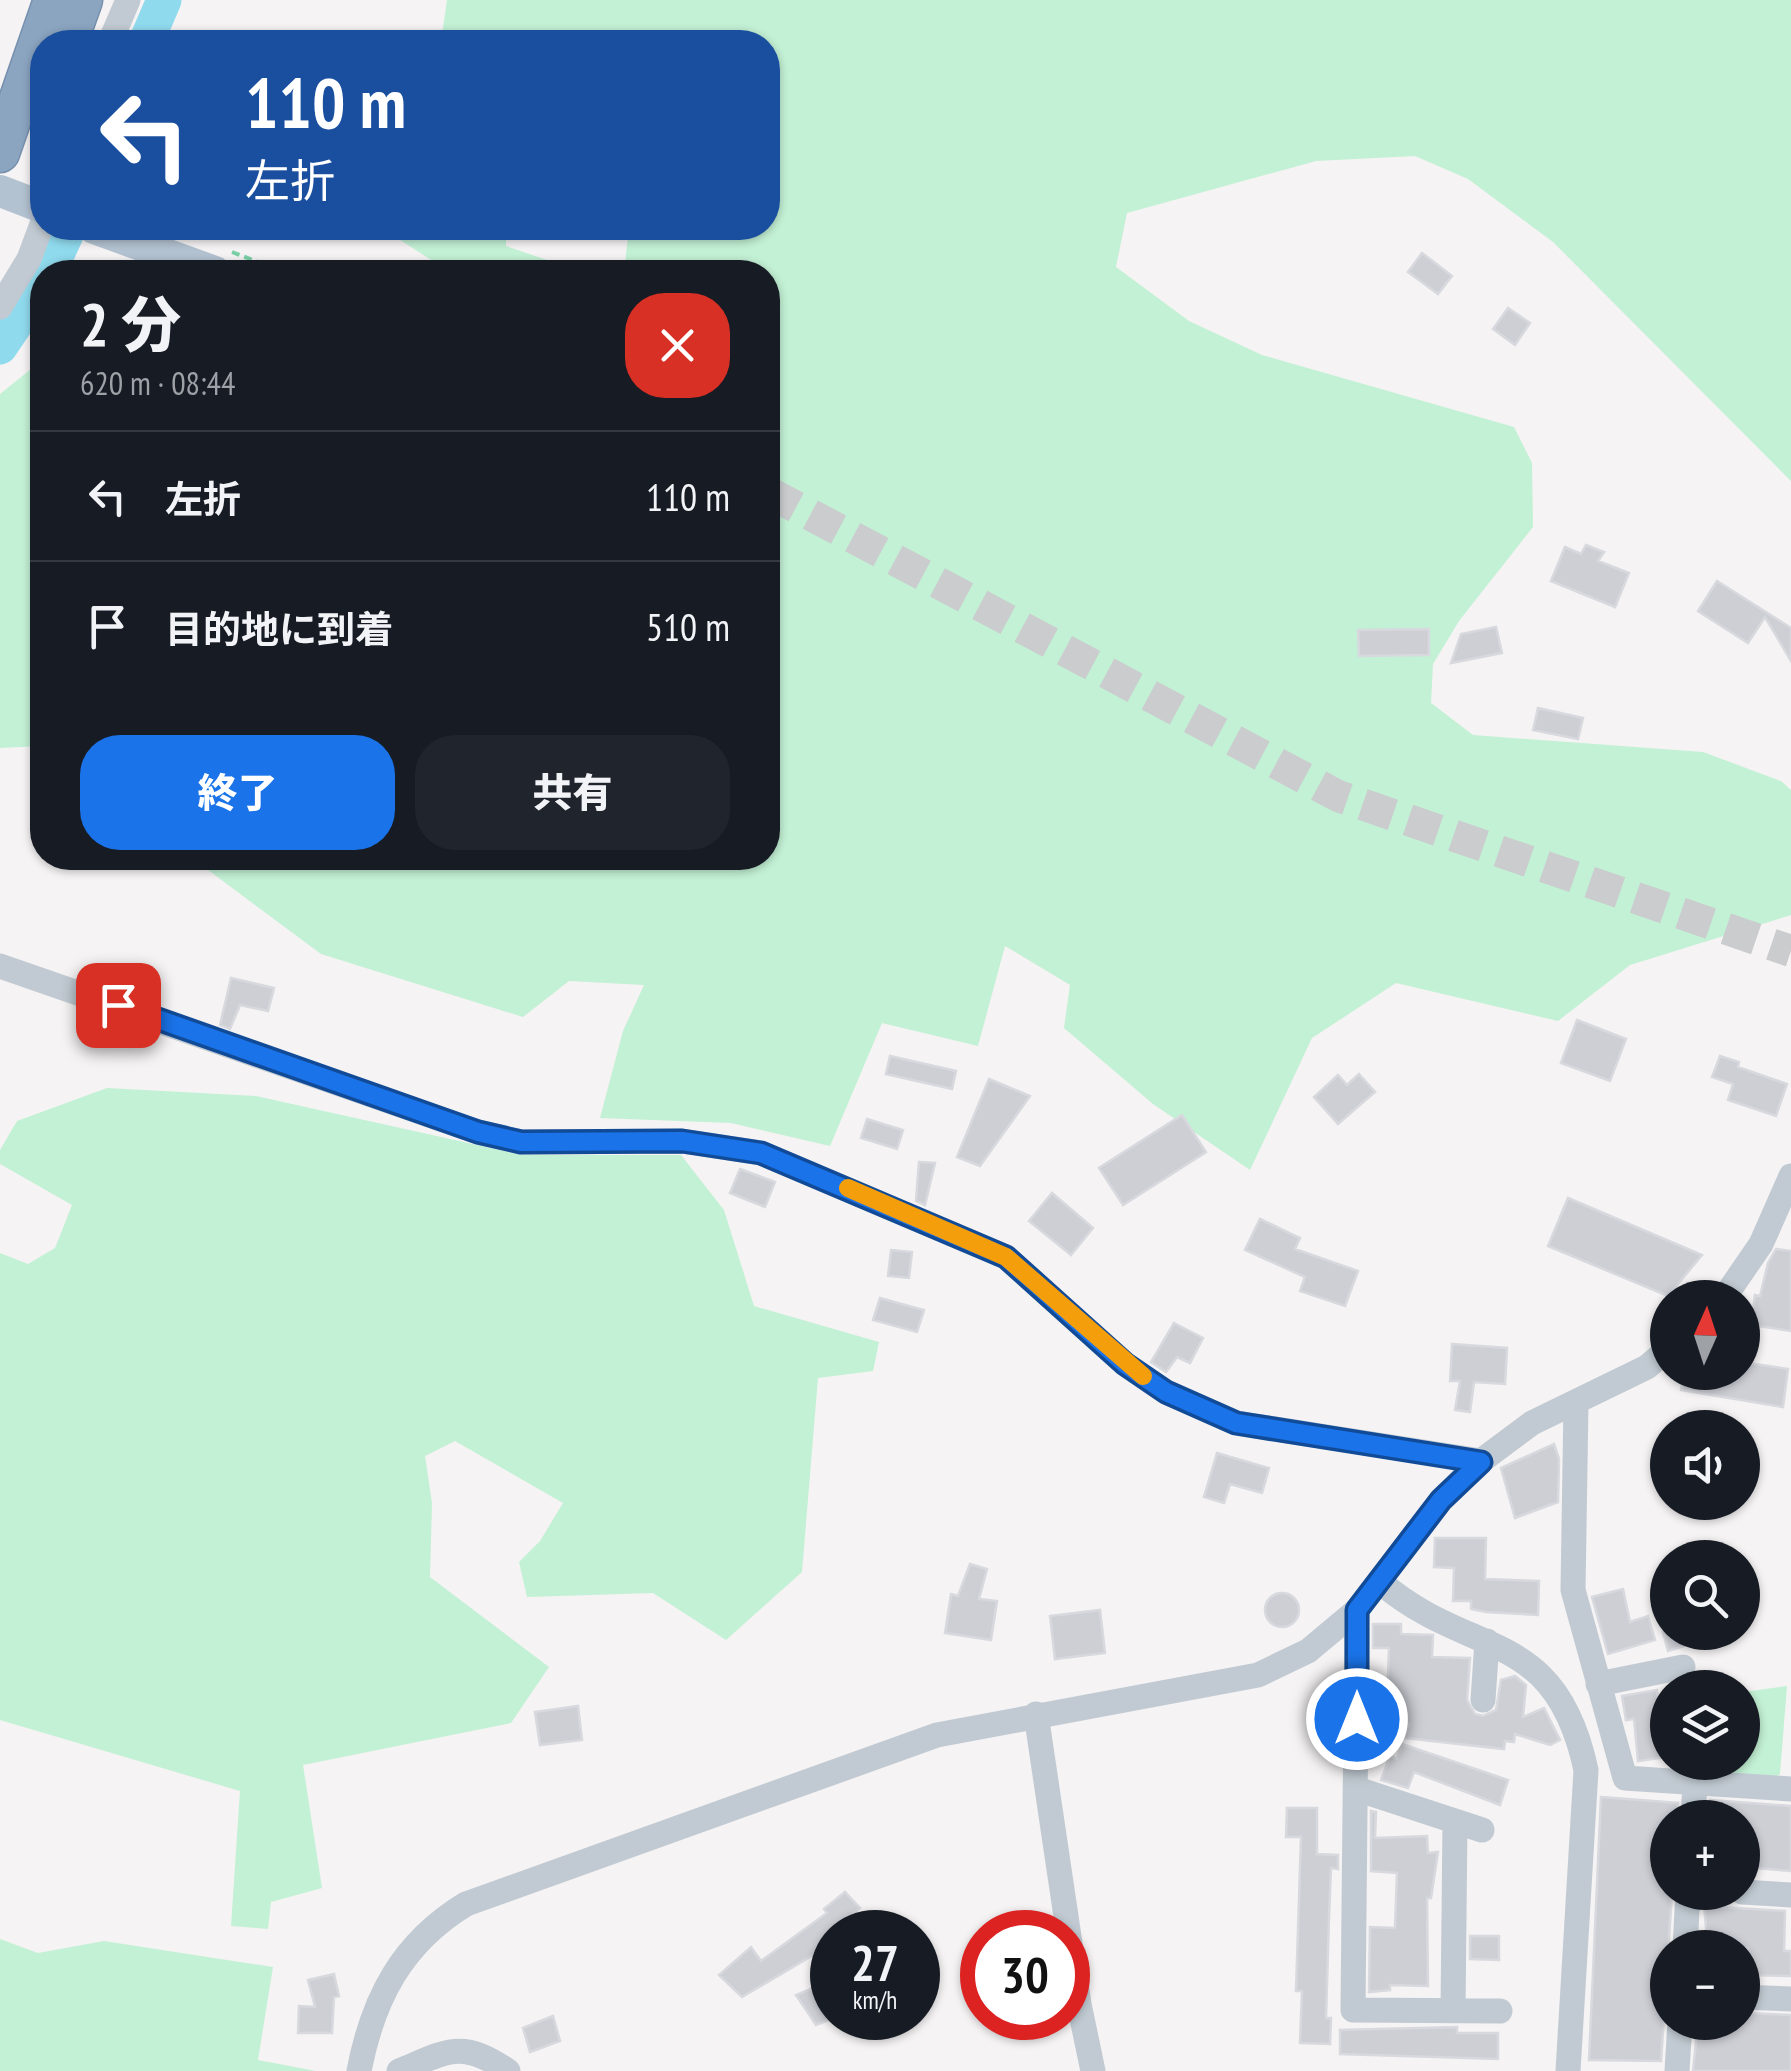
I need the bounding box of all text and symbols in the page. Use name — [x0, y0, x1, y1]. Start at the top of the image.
text: 110 m — [245, 57, 406, 147]
icon: left — [80, 70, 210, 200]
text: 左折 — [245, 151, 335, 209]
text: 2 分 — [80, 285, 181, 363]
button: close — [625, 293, 730, 398]
text: 620 m · 08:44 — [80, 362, 235, 404]
icon: left — [80, 469, 135, 524]
text: 110 m — [646, 472, 730, 521]
text: 左折 — [165, 474, 241, 523]
icon: arrive — [80, 599, 135, 654]
text: 510 m — [646, 602, 730, 651]
text: 目的地に到着 — [165, 604, 393, 653]
button: 終了 — [80, 735, 395, 850]
button: 共有 — [415, 735, 730, 850]
pin — [76, 963, 161, 1048]
icon: arrive — [91, 978, 146, 1033]
north arrow — [1650, 1280, 1760, 1390]
map controls — [1650, 1280, 1760, 2040]
button: sound — [1650, 1410, 1760, 1520]
button: search — [1650, 1540, 1760, 1650]
position arrow — [1305, 1667, 1409, 1771]
button: layers — [1650, 1670, 1760, 1780]
button: + — [1650, 1800, 1760, 1910]
speed limit sign: 30 — [960, 1910, 1090, 2040]
text: 27 — [851, 1930, 899, 1995]
button: − — [1650, 1930, 1760, 2040]
text: km/h — [853, 1984, 897, 2016]

